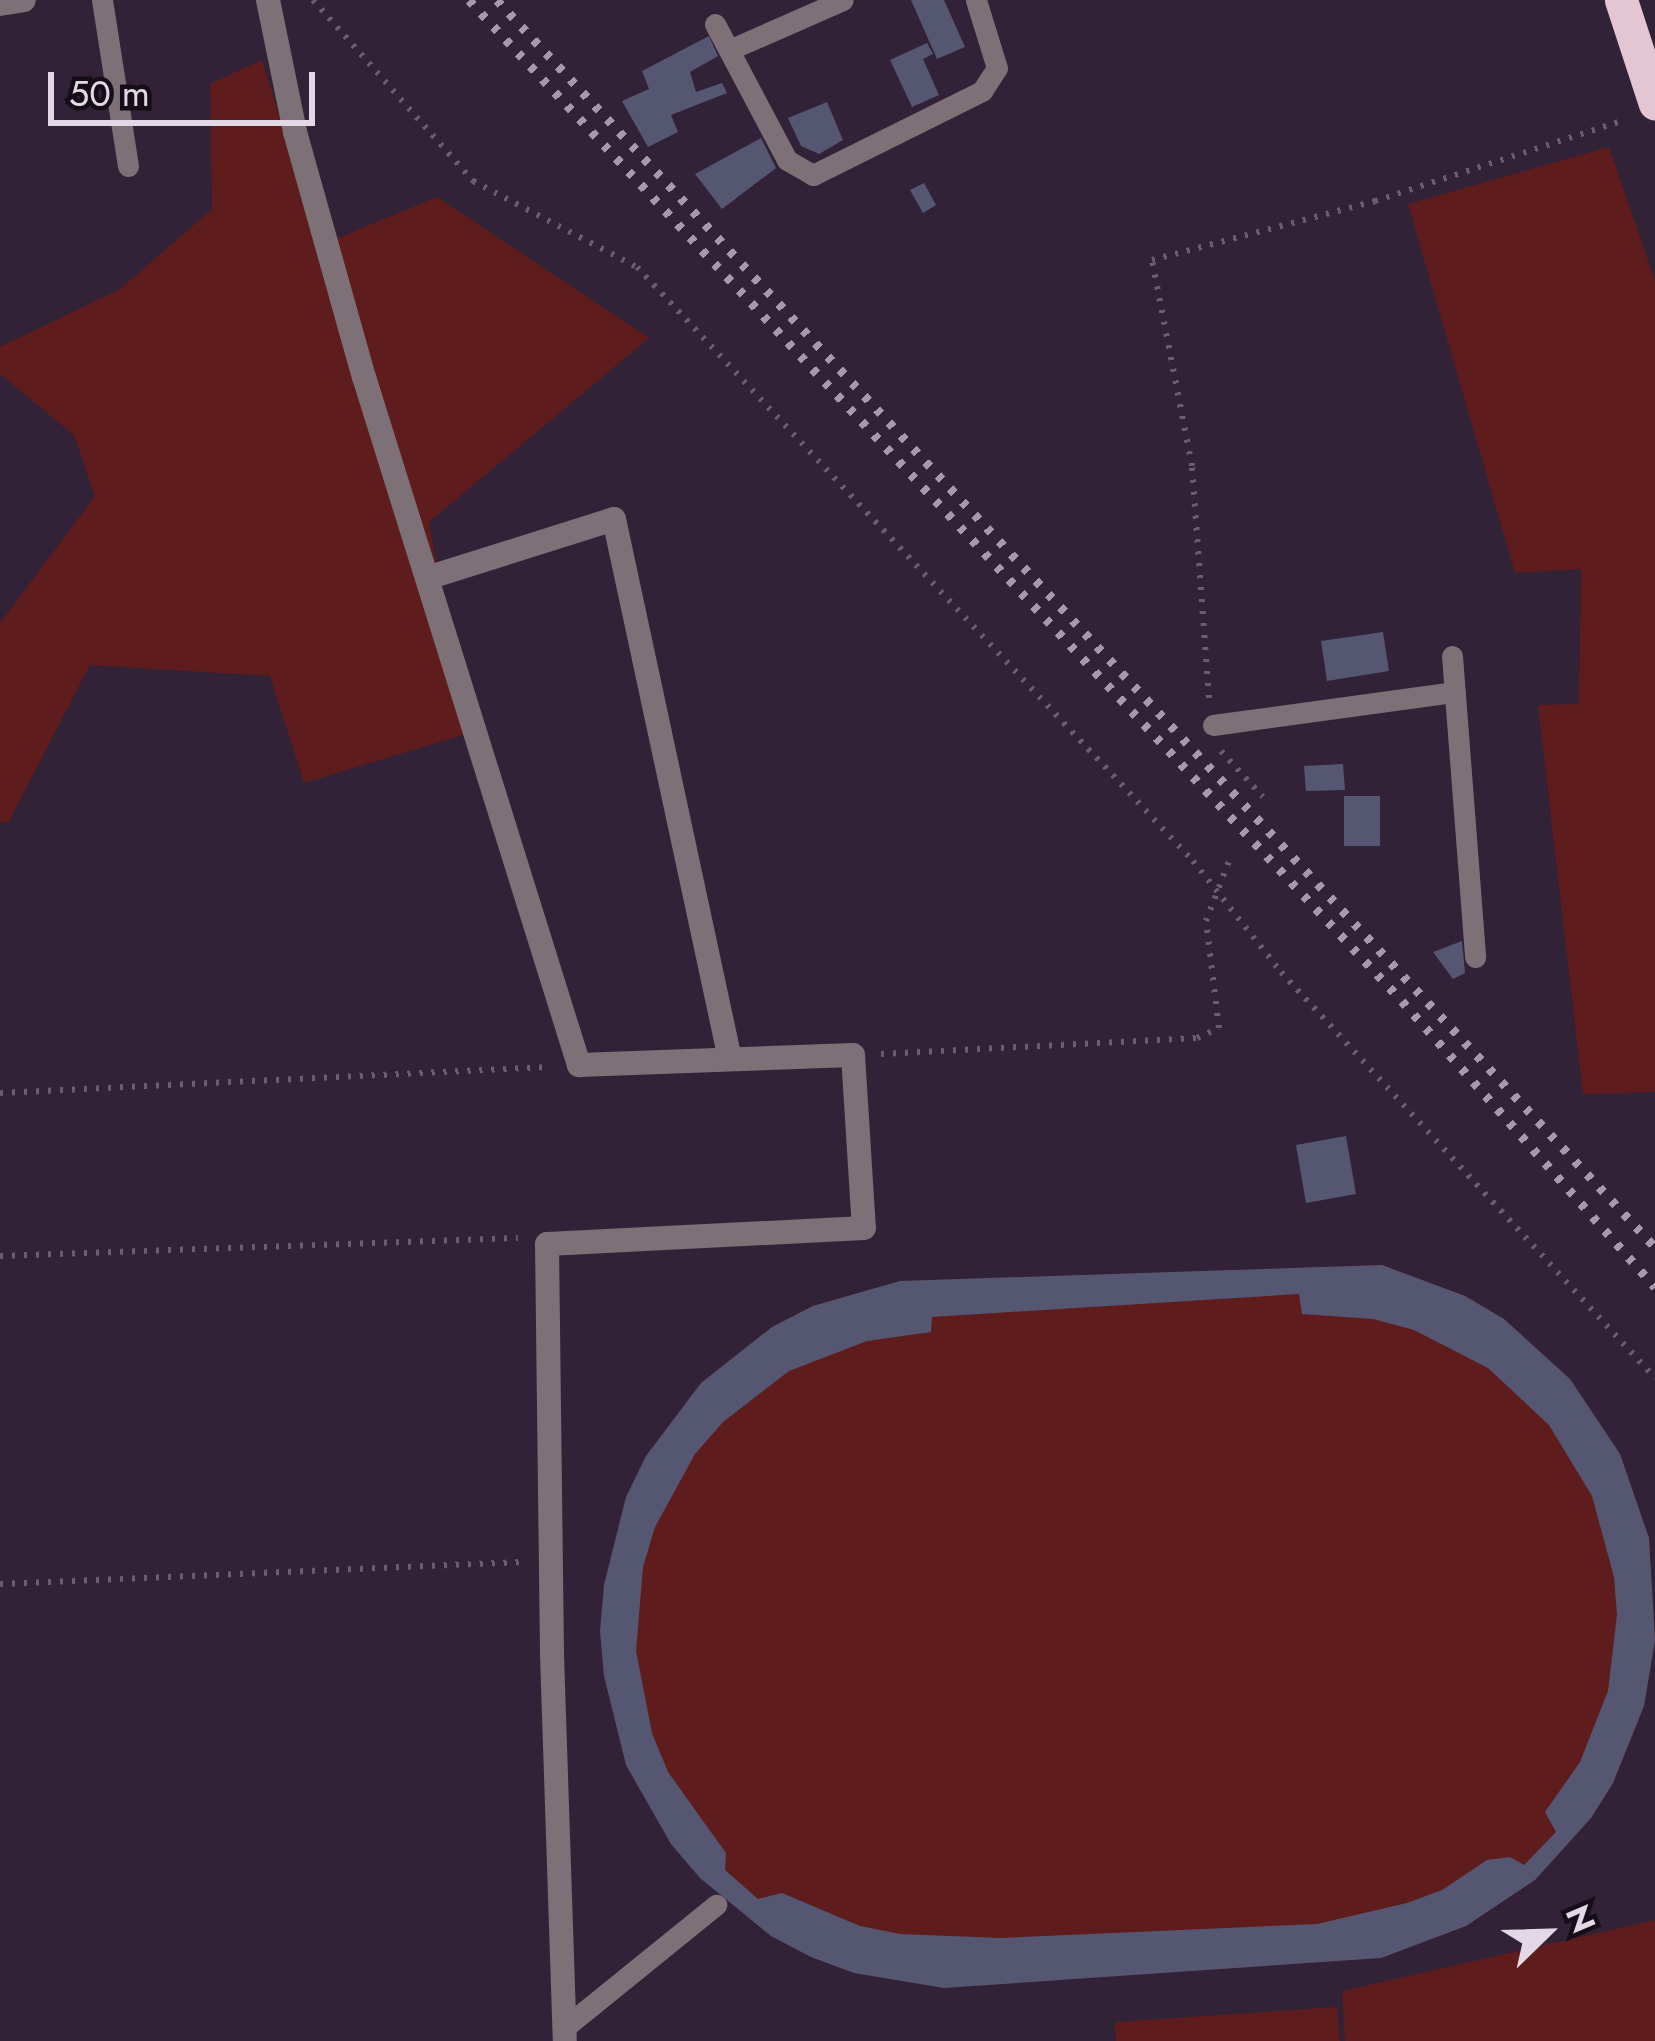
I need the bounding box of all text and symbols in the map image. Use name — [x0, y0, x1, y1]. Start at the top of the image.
scale bar — [54, 48, 321, 122]
text: 50 m — [69, 67, 150, 119]
north arrow — [1487, 1873, 1607, 1993]
text: N — [1554, 1897, 1607, 1940]

